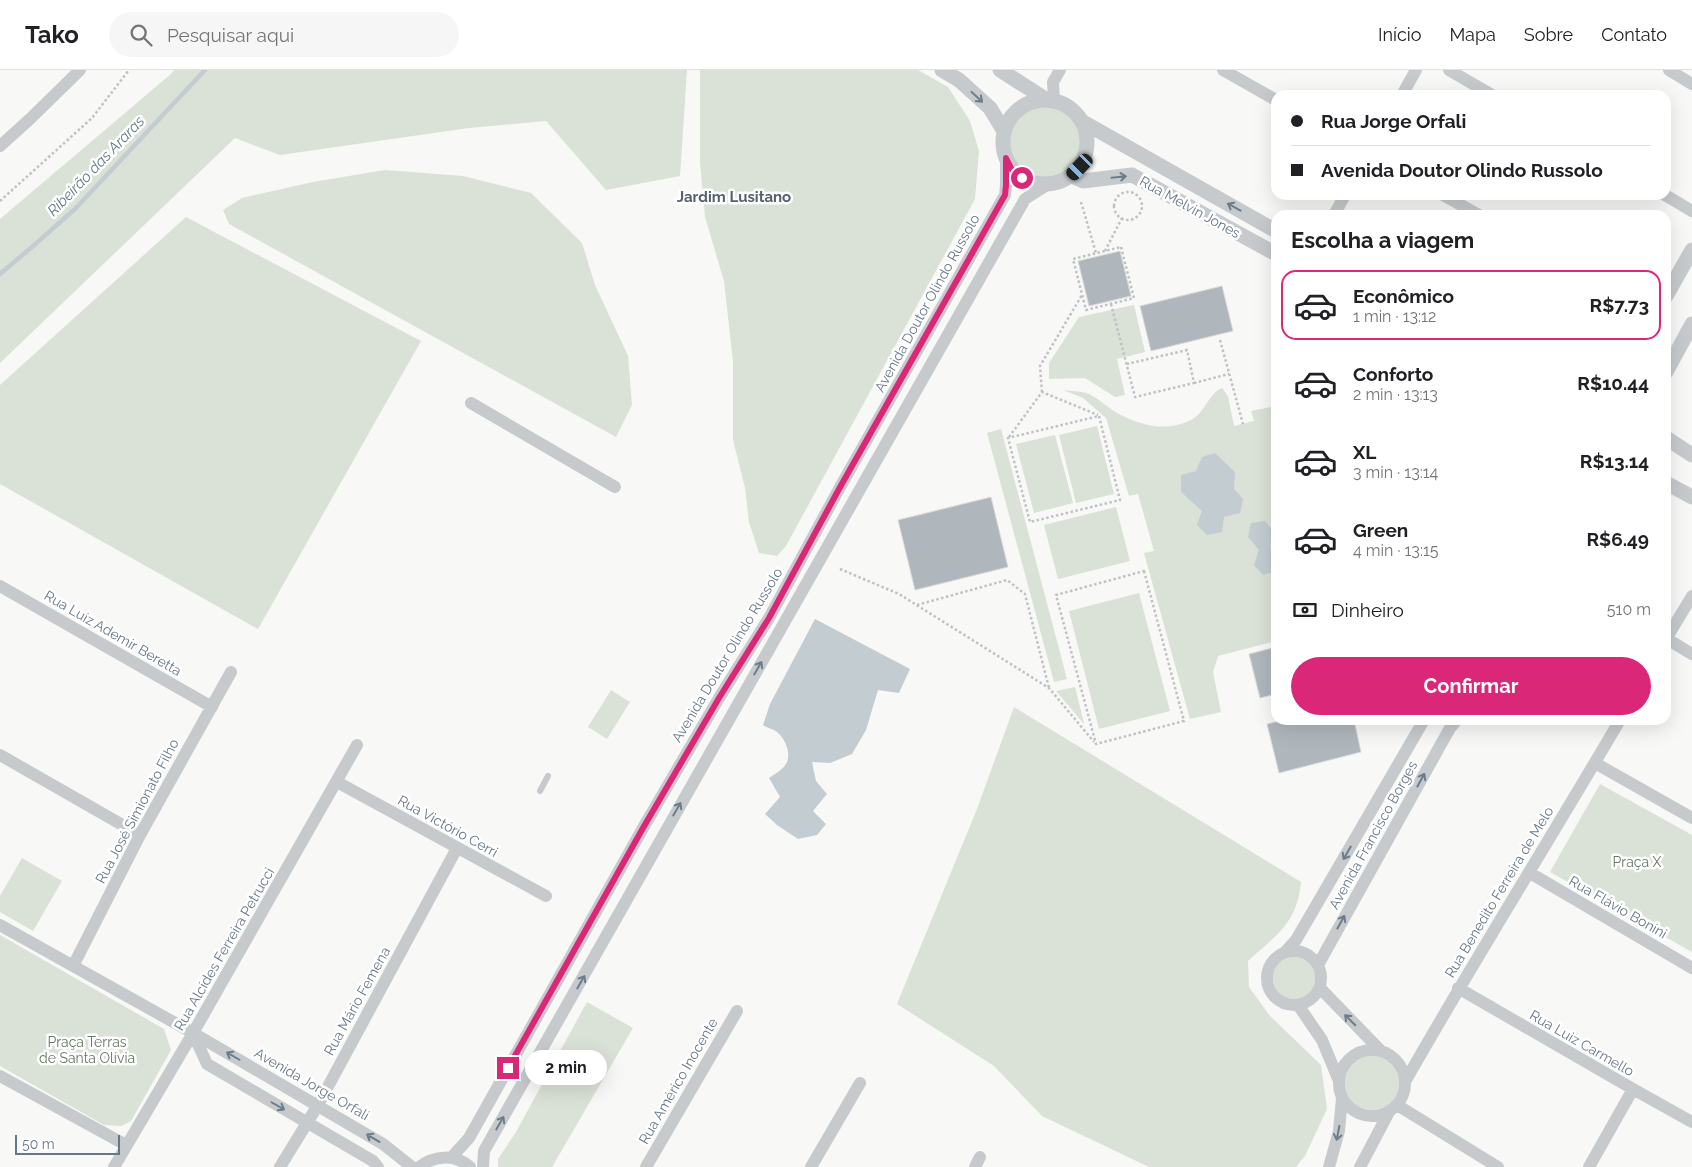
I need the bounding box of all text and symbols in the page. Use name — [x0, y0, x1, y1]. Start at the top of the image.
search box — [109, 12, 459, 57]
text: Tako — [25, 20, 79, 49]
icon: search — [127, 21, 155, 49]
text: Pesquisar aqui — [167, 24, 294, 46]
text: Início — [1378, 24, 1421, 45]
text: Mapa — [1449, 24, 1496, 45]
text: Sobre — [1524, 24, 1573, 45]
text: Contato — [1601, 24, 1667, 45]
one-way arrow — [971, 91, 983, 103]
text: Rua Jorge Orfali — [1321, 110, 1466, 132]
water label: Ribeirão das Araras — [44, 112, 148, 220]
car — [1064, 151, 1095, 183]
text: Avenida Doutor Olindo Russolo — [1321, 159, 1603, 181]
route start — [1011, 167, 1033, 189]
one-way arrow — [1111, 172, 1127, 182]
street label: Rua Melvin Jones — [1137, 173, 1243, 241]
district label: Jardim Lusitano — [677, 188, 791, 206]
one-way arrow — [1226, 202, 1241, 212]
street label: Avenida Doutor Olindo Russolo — [871, 211, 983, 395]
text: Escolha a viagem — [1291, 227, 1474, 253]
icon: car — [1293, 283, 1338, 328]
text: Econômico — [1353, 285, 1454, 307]
text: R$7.73 — [1590, 294, 1649, 316]
text: 1 min · 13:12 — [1353, 307, 1436, 326]
icon: car — [1293, 361, 1338, 406]
text: Conforto — [1353, 363, 1433, 385]
text: R$10.44 — [1577, 372, 1649, 394]
text: 2 min · 13:13 — [1353, 385, 1438, 404]
icon: car — [1293, 439, 1338, 484]
text: XL — [1353, 441, 1376, 463]
text: R$13.14 — [1580, 450, 1649, 472]
text: 3 min · 13:14 — [1353, 463, 1438, 482]
icon: car — [1293, 517, 1338, 562]
text: Green — [1353, 519, 1408, 541]
text: R$6.49 — [1586, 528, 1649, 550]
text: 4 min · 13:15 — [1353, 541, 1439, 560]
street label: Avenida Doutor Olindo Russolo — [668, 565, 786, 745]
street label: Rua Luiz Ademir Beretta — [42, 587, 184, 679]
icon: cash — [1291, 596, 1319, 624]
text: Dinheiro — [1331, 599, 1404, 621]
text: 510 m — [1607, 600, 1651, 619]
button: Confirmar — [1291, 657, 1651, 715]
one-way arrow — [753, 661, 763, 676]
street label: Rua José Simionato Filho — [92, 736, 182, 886]
street label: Avenida Francisco Borges — [1326, 758, 1421, 912]
one-way arrow — [1416, 774, 1426, 788]
street label: Rua Victório Cerri — [395, 792, 501, 860]
one-way arrow — [673, 803, 683, 817]
street label: Rua Benedito Ferreira de Melo — [1441, 804, 1557, 980]
one-way arrow — [1341, 846, 1351, 860]
park label: Praça X — [1613, 854, 1662, 870]
street label: Rua Alcídes Ferreira Petrucci — [171, 865, 277, 1033]
street label: Rua Flávio Bonini — [1566, 872, 1670, 942]
one-way arrow — [1337, 916, 1347, 930]
street label: Rua Mário Femena — [321, 944, 393, 1058]
one-way arrow — [577, 975, 587, 989]
street label: Rua Luiz Carmello — [1527, 1007, 1637, 1079]
one-way arrow — [1345, 1014, 1357, 1026]
street label: Rua Américo Inocente — [635, 1015, 721, 1147]
park label: Praça Terras de Santa Olívia — [39, 1034, 135, 1066]
street label: Avenida Jorge Orfali — [252, 1045, 372, 1123]
callout: 2 min — [526, 1050, 608, 1086]
one-way arrow — [225, 1051, 240, 1061]
route end — [497, 1057, 519, 1079]
text: 2 min — [545, 1058, 587, 1077]
one-way arrow — [270, 1101, 284, 1111]
one-way arrow — [496, 1116, 506, 1130]
one-way arrow — [1333, 1125, 1342, 1141]
scale bar — [15, 1132, 120, 1155]
one-way arrow — [367, 1132, 381, 1142]
text: 50 m — [22, 1136, 55, 1152]

